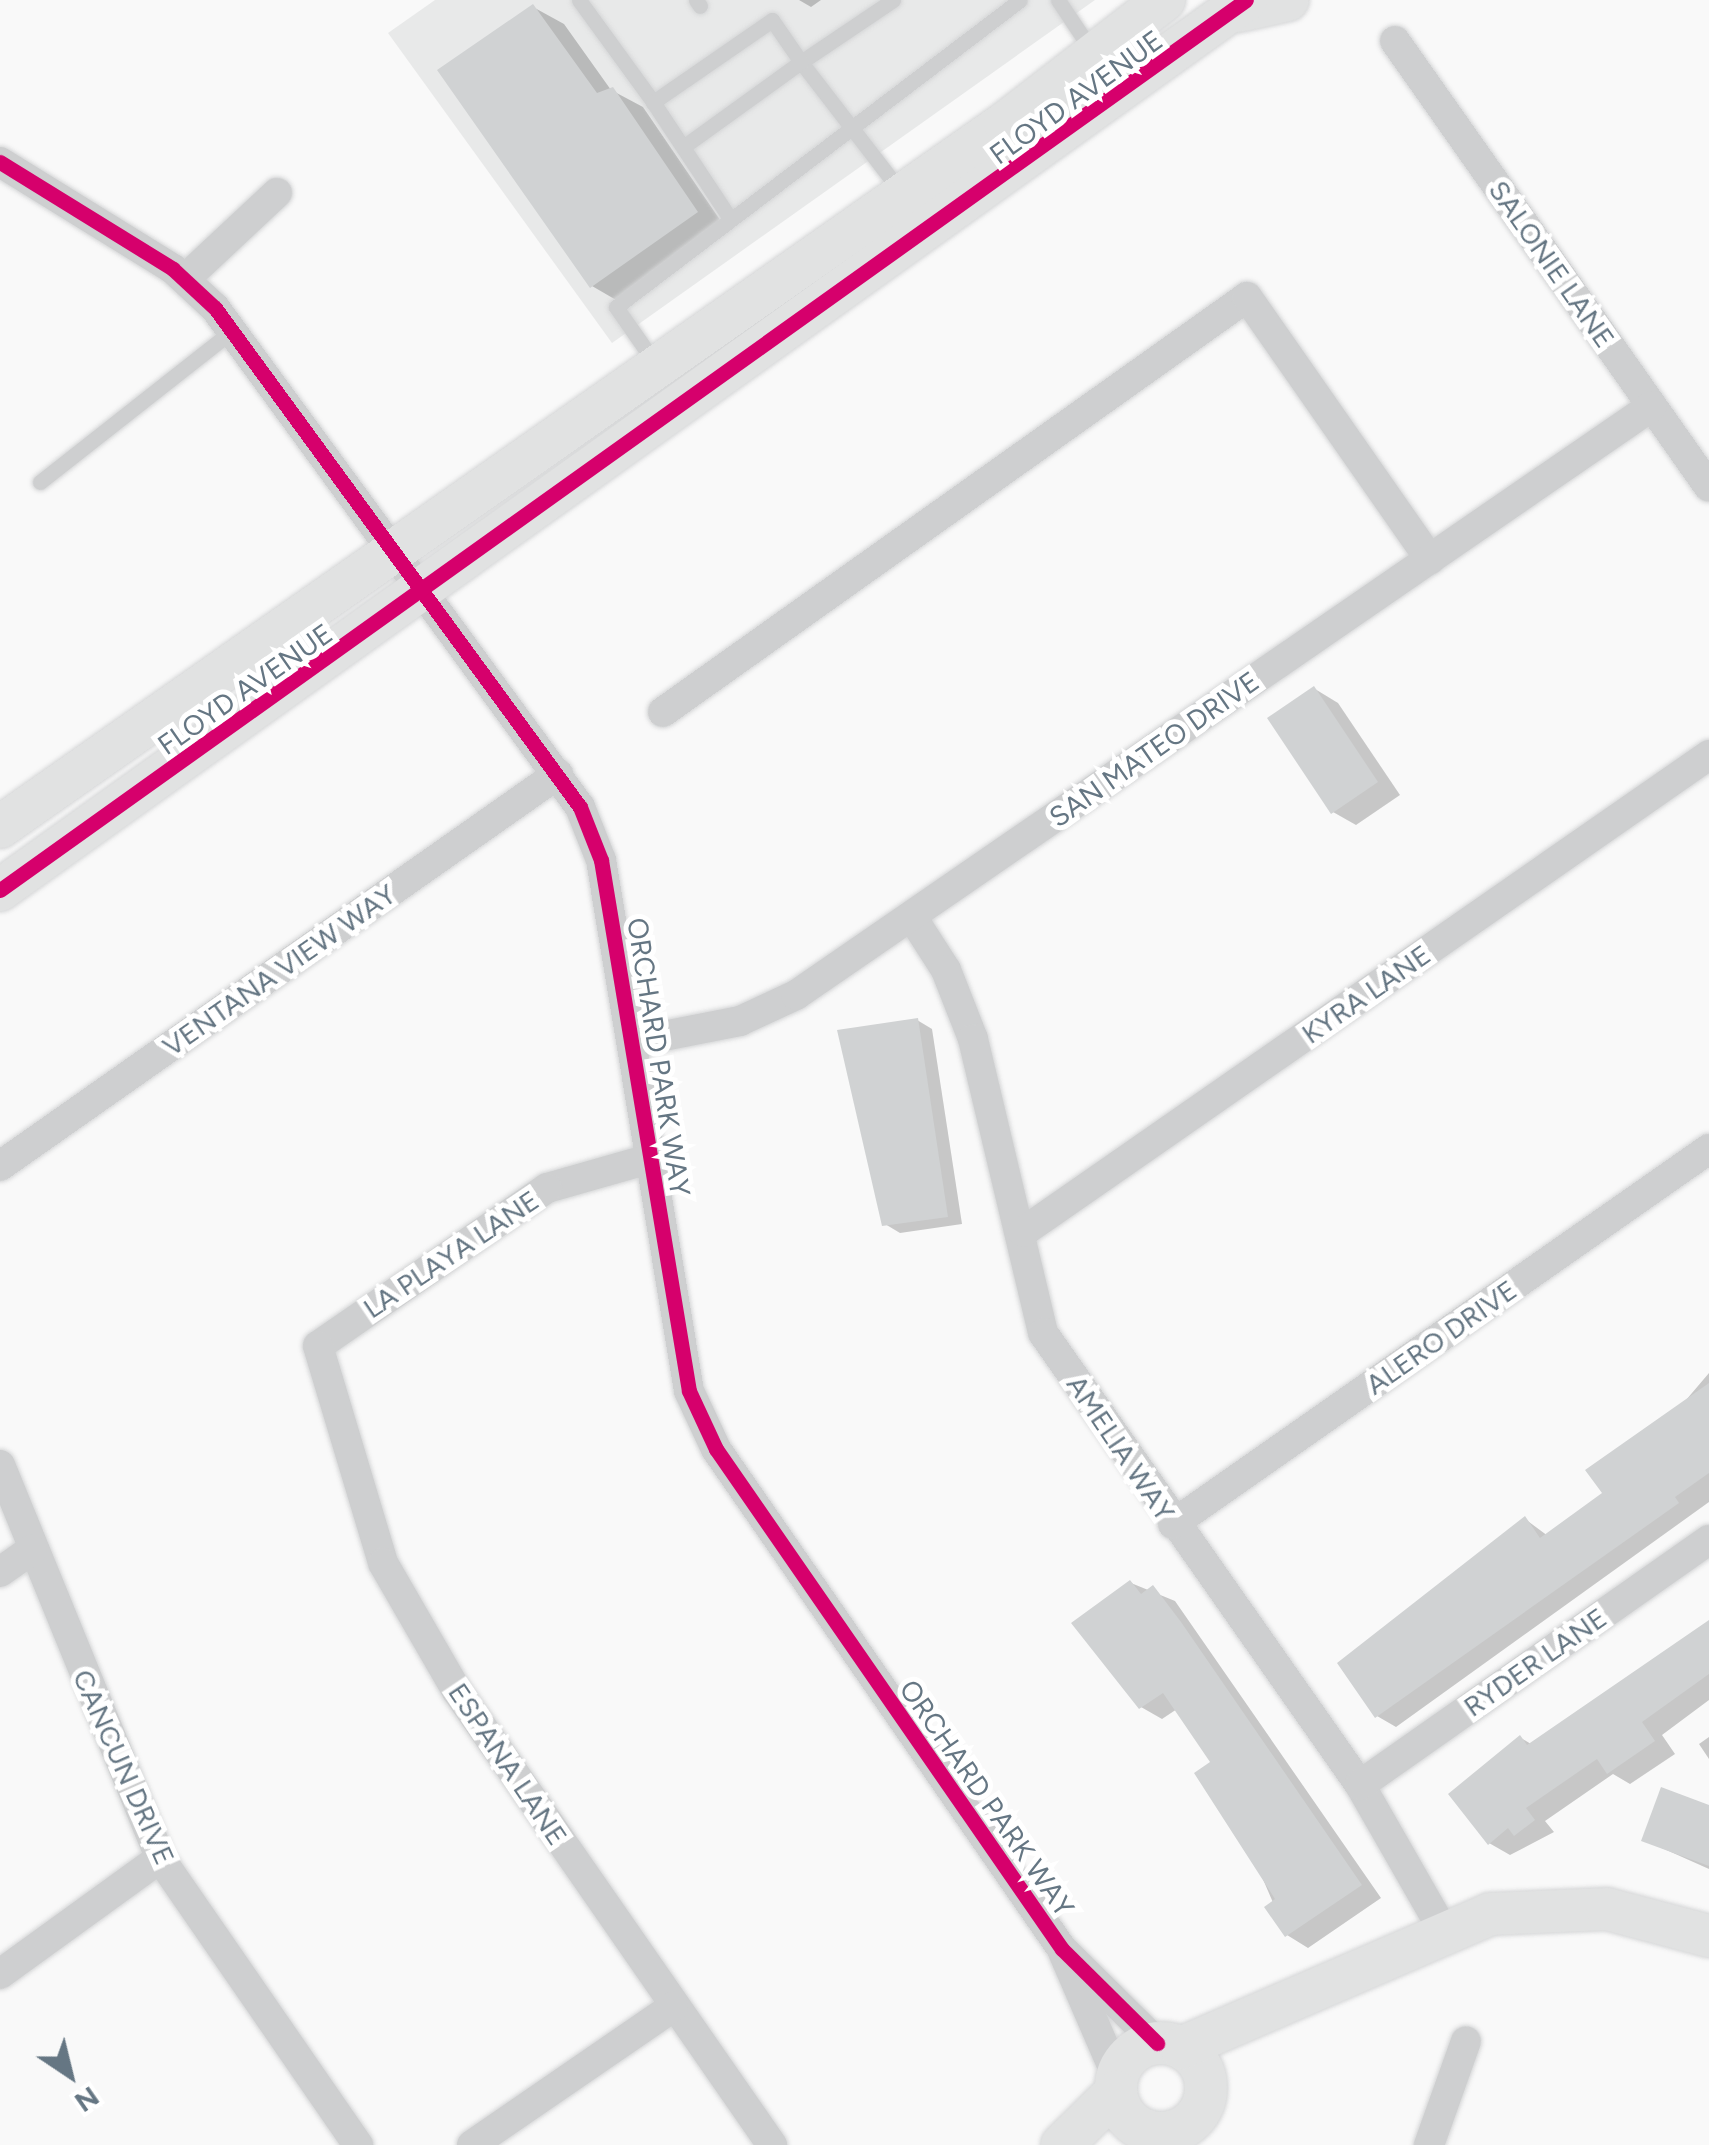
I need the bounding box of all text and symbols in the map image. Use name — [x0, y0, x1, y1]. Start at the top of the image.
street label: FLOYD AVENUE — [983, 23, 1169, 171]
street label: SALONIE LANE — [1482, 174, 1622, 354]
street label: FLOYD AVENUE — [151, 616, 339, 762]
street label: SAN MATEO DRIVE — [1043, 664, 1265, 834]
street label: VENTANA VIEW WAY — [156, 877, 402, 1063]
street label: ORCHARD PARK WAY — [620, 915, 698, 1199]
street label: KYRA LANE — [1295, 937, 1437, 1051]
street label: LA PLAYA LANE — [357, 1183, 545, 1325]
street label: ALERO DRIVE — [1359, 1273, 1523, 1401]
street label: AMELIA WAY — [1060, 1369, 1182, 1527]
street label: RYDER LANE — [1457, 1600, 1613, 1724]
street label: CANCUN DRIVE — [66, 1664, 182, 1870]
street label: ORCHARD PARK WAY — [893, 1673, 1081, 1923]
street label: ESPANA LANE — [441, 1677, 575, 1851]
north arrow — [20, 2025, 120, 2125]
text: N — [69, 2079, 106, 2120]

